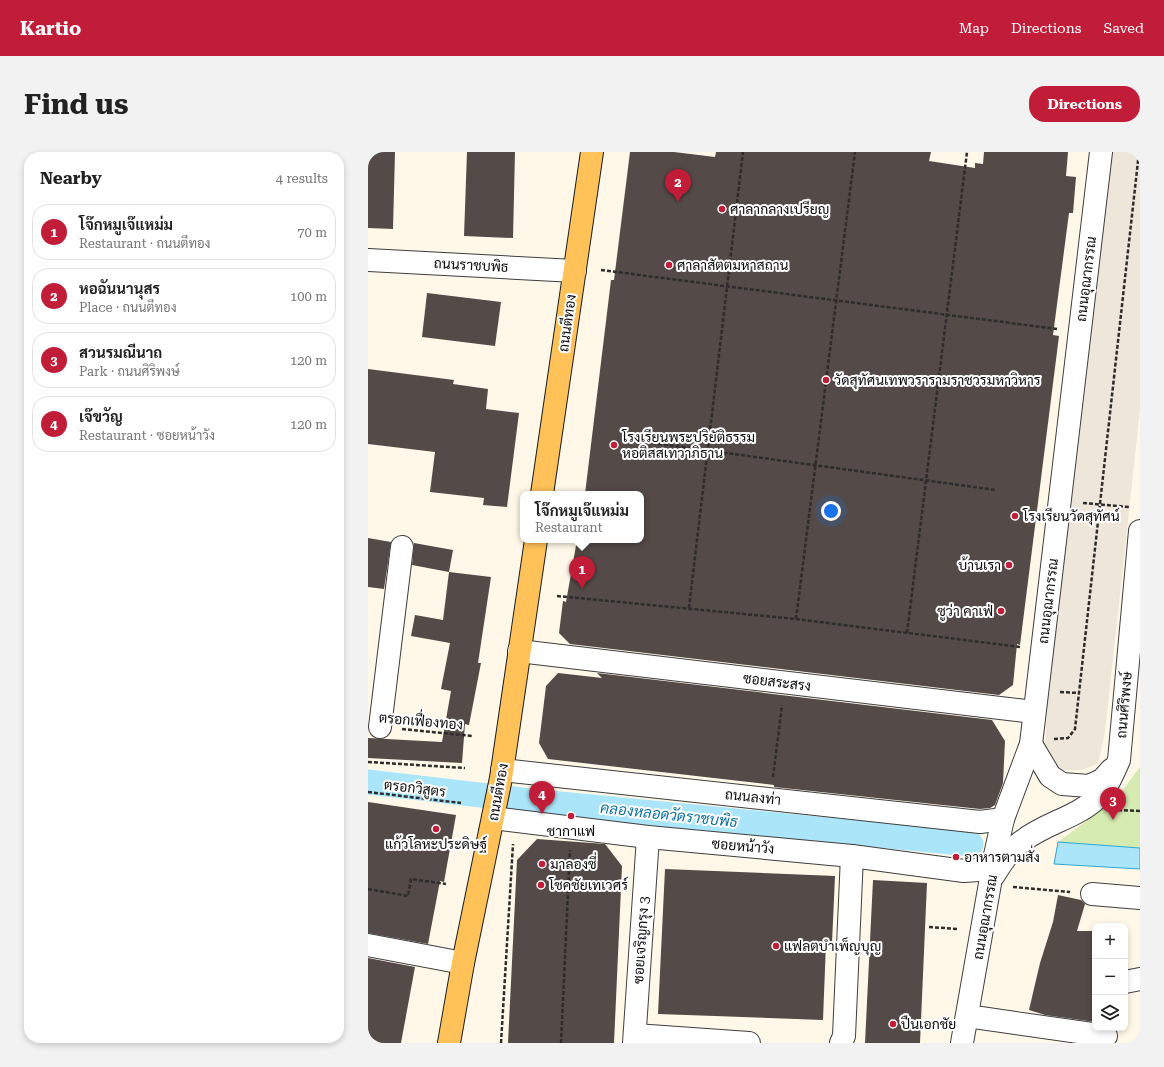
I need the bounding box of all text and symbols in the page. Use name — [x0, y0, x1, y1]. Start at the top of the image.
text: Kartio — [20, 17, 81, 40]
text: Map — [959, 20, 989, 36]
text: Directions — [1011, 20, 1081, 36]
text: Saved — [1103, 20, 1144, 36]
button: Directions — [1029, 86, 1140, 122]
text: Find us — [24, 88, 128, 121]
text: Nearby — [40, 168, 102, 188]
pin: 2 — [665, 169, 691, 202]
text: 4 results — [276, 171, 328, 186]
place label: ศาลากลางเปรียญ — [730, 200, 829, 218]
marker: ศาลากลางเปรียญ — [717, 204, 727, 214]
text: โจ๊กหมูเจ๊แหม่ม — [79, 216, 173, 234]
text: 1 — [50, 225, 58, 240]
text: 70 m — [297, 225, 327, 240]
street label: ถนนอุณากรรณ — [1073, 235, 1101, 323]
text: Restaurant · ถนนตีทอง — [79, 236, 210, 251]
street label: ถนนราชบพิธ — [433, 255, 509, 275]
place label: ศาลาสัตตมหาสถาน — [677, 257, 789, 273]
marker: ศาลาสัตตมหาสถาน — [664, 260, 674, 270]
text: หอฉันนานุสร — [79, 280, 160, 298]
text: 2 — [50, 289, 58, 304]
text: 100 m — [290, 289, 327, 304]
street label: ถนนตีทอง — [554, 293, 579, 353]
text: Place · ถนนตีทอง — [79, 300, 177, 315]
text: สวนรมณีนาถ — [79, 344, 162, 362]
text: 3 — [50, 353, 58, 368]
text: 120 m — [290, 353, 327, 368]
text: Park · ถนนศิริพงษ์ — [79, 364, 180, 379]
place label: วัดสุทัศนเทพวรารามราชวรมหาวิหาร — [834, 372, 1041, 390]
marker: วัดสุทัศนเทพวรารามราชวรมหาวิหาร — [821, 375, 831, 385]
text: เจ๊ขวัญ — [79, 408, 123, 426]
text: 4 — [50, 417, 58, 432]
text: 120 m — [290, 417, 327, 432]
text: Restaurant · ซอยหน้าวัง — [79, 428, 215, 443]
place label: โรงเรียนพระปริยัติธรรม หอติสสเทวาภิธาน — [621, 428, 755, 461]
marker: โรงเรียนพระปริยัติธรรม หอติสสเทวาภิธาน — [609, 440, 619, 450]
popup — [520, 491, 644, 543]
your location — [821, 501, 841, 521]
text: โจ๊กหมูเจ๊แหม่ม — [535, 502, 629, 520]
place label: โรงเรียนวัดสุทัศน์ — [1022, 507, 1120, 526]
marker: โรงเรียนวัดสุทัศน์ — [1010, 511, 1020, 521]
text: Restaurant — [535, 520, 603, 535]
pin: 1 — [569, 556, 595, 589]
place label: บ้านเรา — [958, 556, 1001, 573]
street label: ถนนอุณากรรณ — [1035, 557, 1063, 645]
marker: บ้านเรา — [1004, 560, 1014, 570]
place label: ซูว่า คาเฟ่ — [937, 603, 993, 621]
marker: ซูว่า คาเฟ่ — [996, 606, 1006, 616]
street label: ซอยสระสรง — [742, 670, 812, 694]
street label: ถนนศิริพงษ์ — [1112, 670, 1135, 739]
street label: ตรอกเฟื่องทอง — [378, 705, 464, 733]
street label: ถนนตีทอง — [484, 762, 511, 822]
street label: ตรอกวิสูตร — [383, 776, 447, 802]
pin: 4 — [529, 781, 555, 814]
street label: ถนนลงท่า — [724, 786, 782, 808]
pin: 3 — [1100, 787, 1126, 820]
water label: คลองหลอดวัดราชบพิธ — [599, 799, 739, 831]
marker: ชากาแฟ — [566, 811, 576, 821]
place label: ชากาแฟ — [547, 823, 595, 839]
marker: แก้วโลหะประดิษฐ์ — [431, 824, 441, 834]
street label: ซอยหน้าวัง — [711, 834, 775, 857]
place label: แก้วโลหะประดิษฐ์ — [385, 835, 487, 853]
place label: อาหารตามสั่ง — [964, 845, 1040, 865]
place label: มาลองซี่ — [550, 852, 597, 872]
marker: อาหารตามสั่ง — [951, 852, 961, 862]
marker: มาลองซี่ — [537, 859, 547, 869]
street label: ถนนอุณากรรณ — [970, 873, 1002, 961]
place label: โชคชัยเทเวศร์ — [548, 876, 628, 893]
marker: โชคชัยเทเวศร์ — [536, 880, 546, 890]
street label: ซอยเจริญกรุง 3 — [630, 895, 654, 985]
map controls — [1092, 923, 1128, 1031]
button: + — [1092, 923, 1128, 959]
place label: แฟลตบำเพ็ญบุญ — [784, 937, 881, 956]
marker: แฟลตบำเพ็ญบุญ — [771, 941, 781, 951]
button: − — [1092, 959, 1128, 995]
button: layers — [1092, 995, 1128, 1031]
place label: ปืนเอกชัย — [900, 1015, 956, 1032]
marker: ปืนเอกชัย — [888, 1019, 898, 1029]

